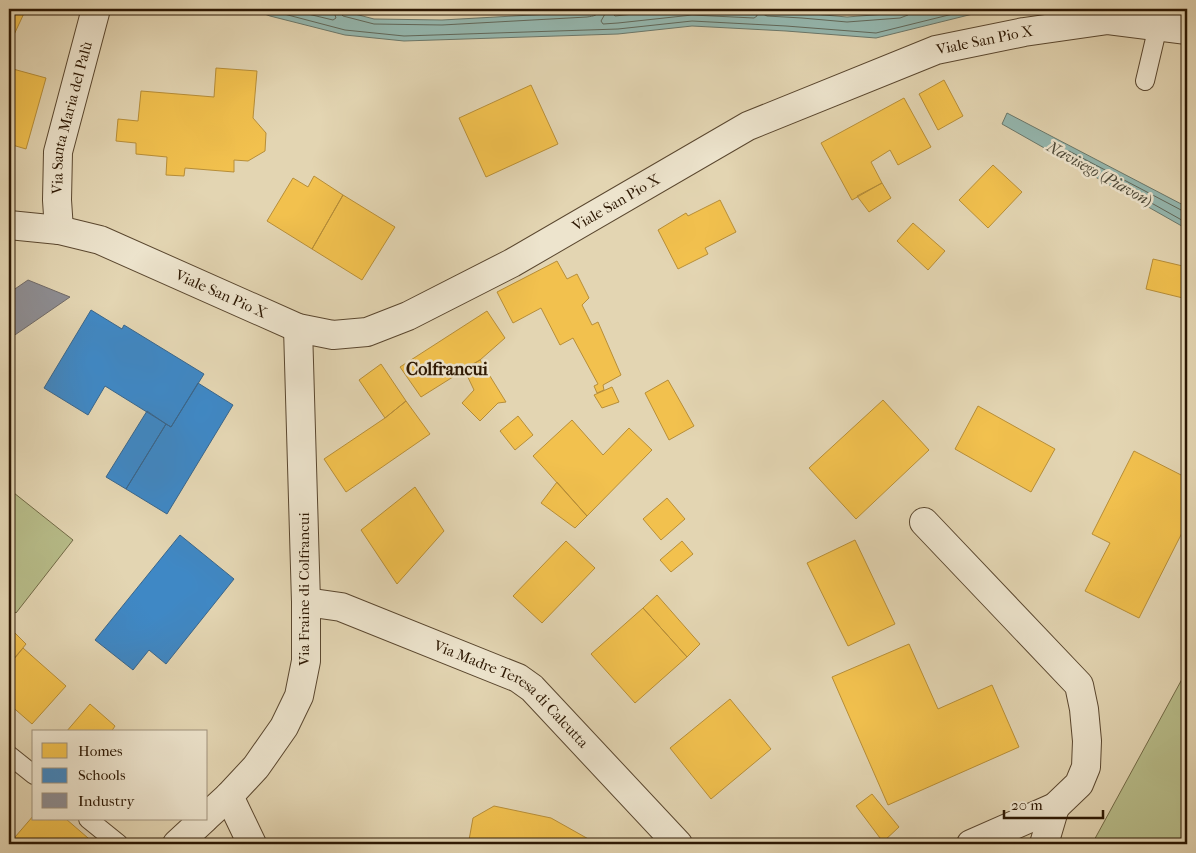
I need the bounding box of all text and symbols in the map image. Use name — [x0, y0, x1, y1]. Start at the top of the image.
street label: Viale San Pio X — [934, 22, 1034, 59]
street label: Via Santa Maria del Palù — [48, 39, 96, 195]
water label: Navisego (Piavon) — [1043, 136, 1156, 210]
street label: Viale San Pio X — [568, 170, 663, 236]
street label: Viale San Pio X — [172, 265, 270, 322]
district label: Colfrancui — [406, 359, 489, 380]
street label: Via Fraine di Colfrancui — [295, 512, 313, 667]
street label: Via Madre Teresa di Calcutta — [430, 636, 593, 752]
legend — [32, 730, 208, 820]
text: Homes — [78, 742, 123, 760]
text: Schools — [78, 766, 126, 784]
scale bar — [1004, 788, 1102, 820]
text: Industry — [78, 792, 135, 810]
text: 20 m — [1011, 796, 1043, 814]

